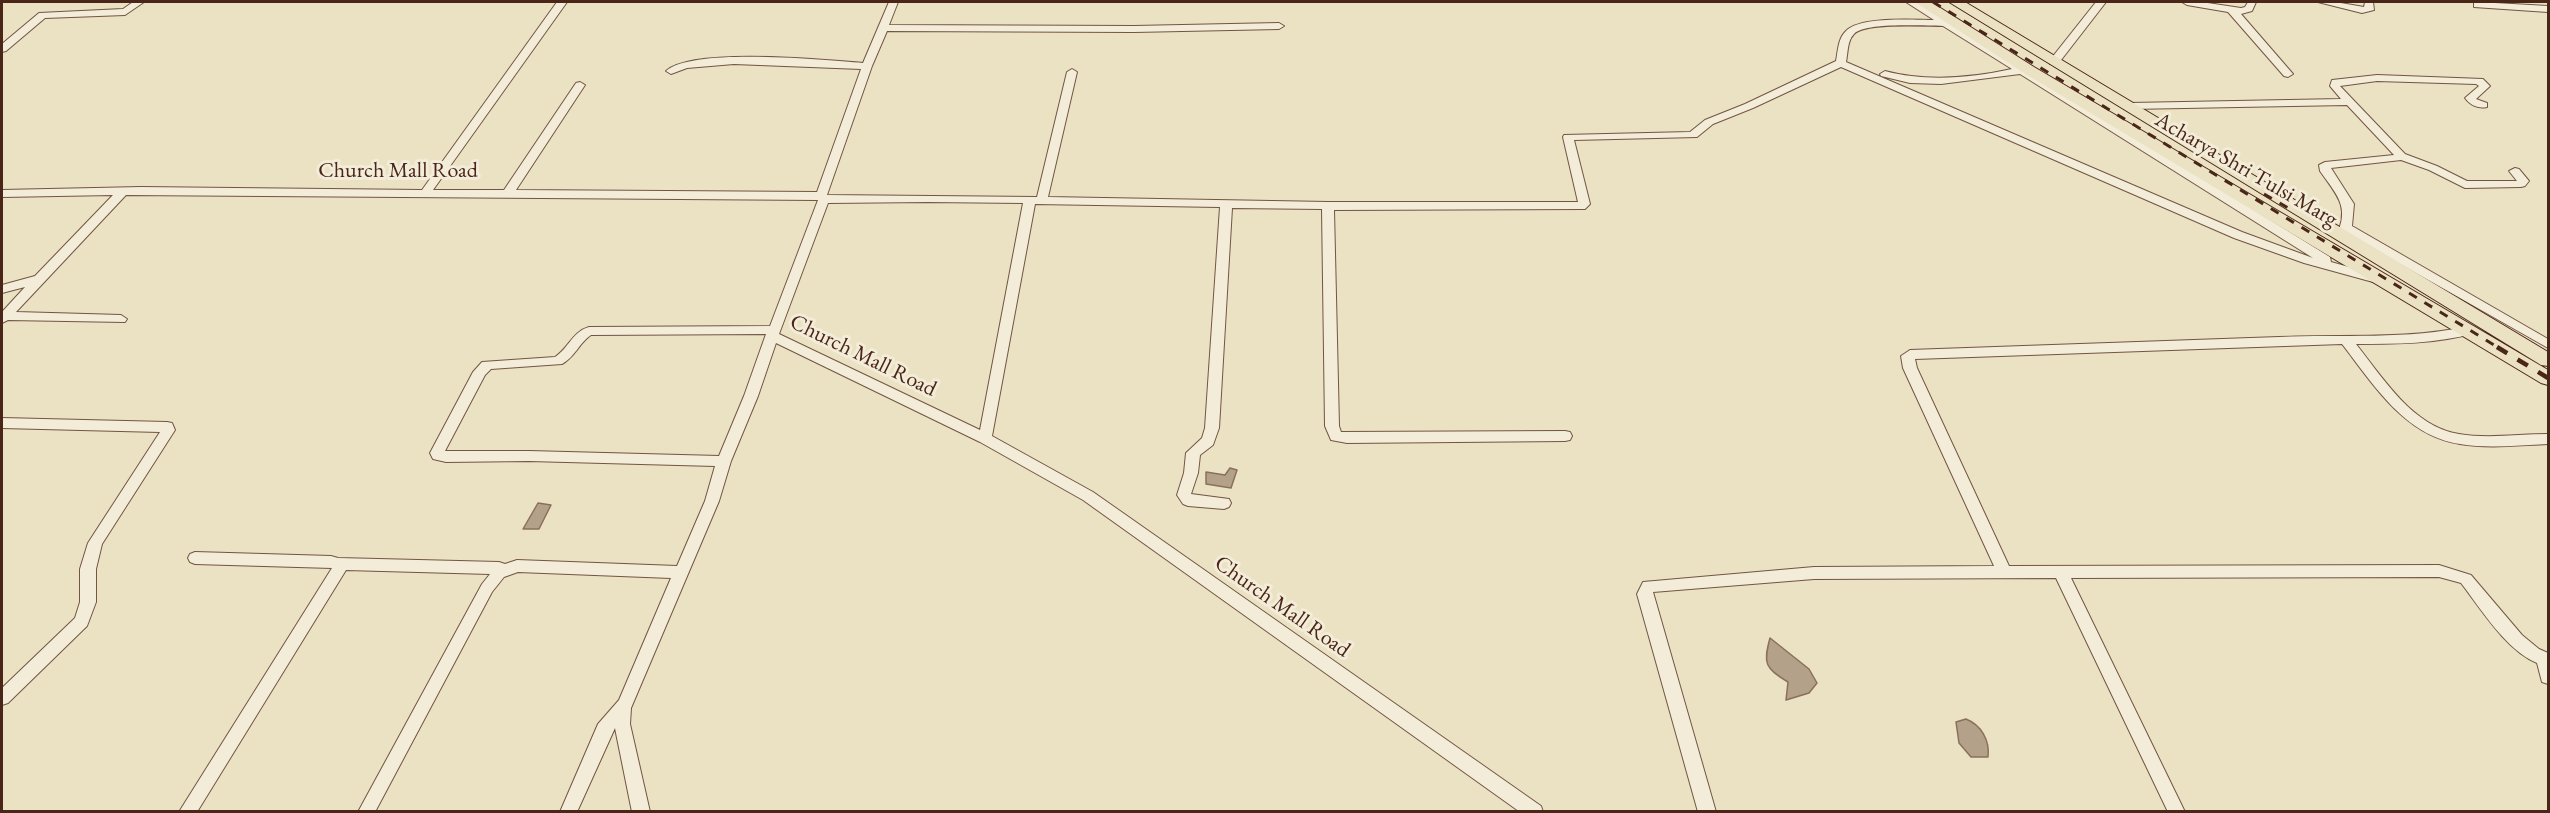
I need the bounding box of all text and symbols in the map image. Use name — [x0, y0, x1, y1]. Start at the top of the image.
street label: Acharya Shri Tulsi Marg — [2150, 107, 2342, 233]
street label: Church Mall Road — [318, 158, 478, 184]
street label: Church Mall Road — [785, 309, 941, 403]
street label: Church Mall Road — [1209, 550, 1355, 664]

